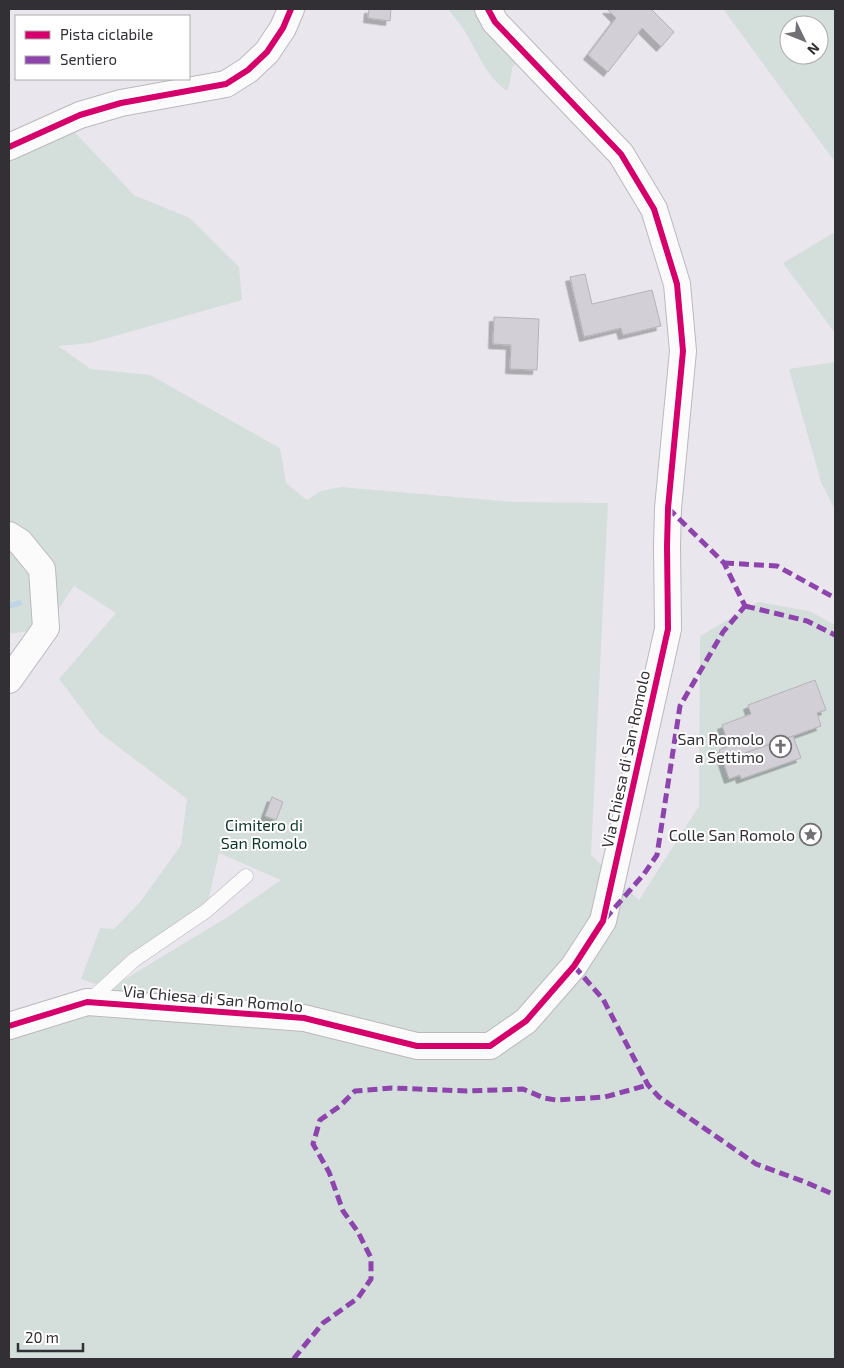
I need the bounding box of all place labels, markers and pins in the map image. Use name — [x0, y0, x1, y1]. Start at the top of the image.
place label: San Romolo a Settimo — [678, 729, 764, 766]
church icon: San Romolo a Settimo — [768, 735, 792, 759]
place icon: Colle San Romolo — [799, 822, 823, 846]
place label: Colle San Romolo — [669, 825, 795, 844]

